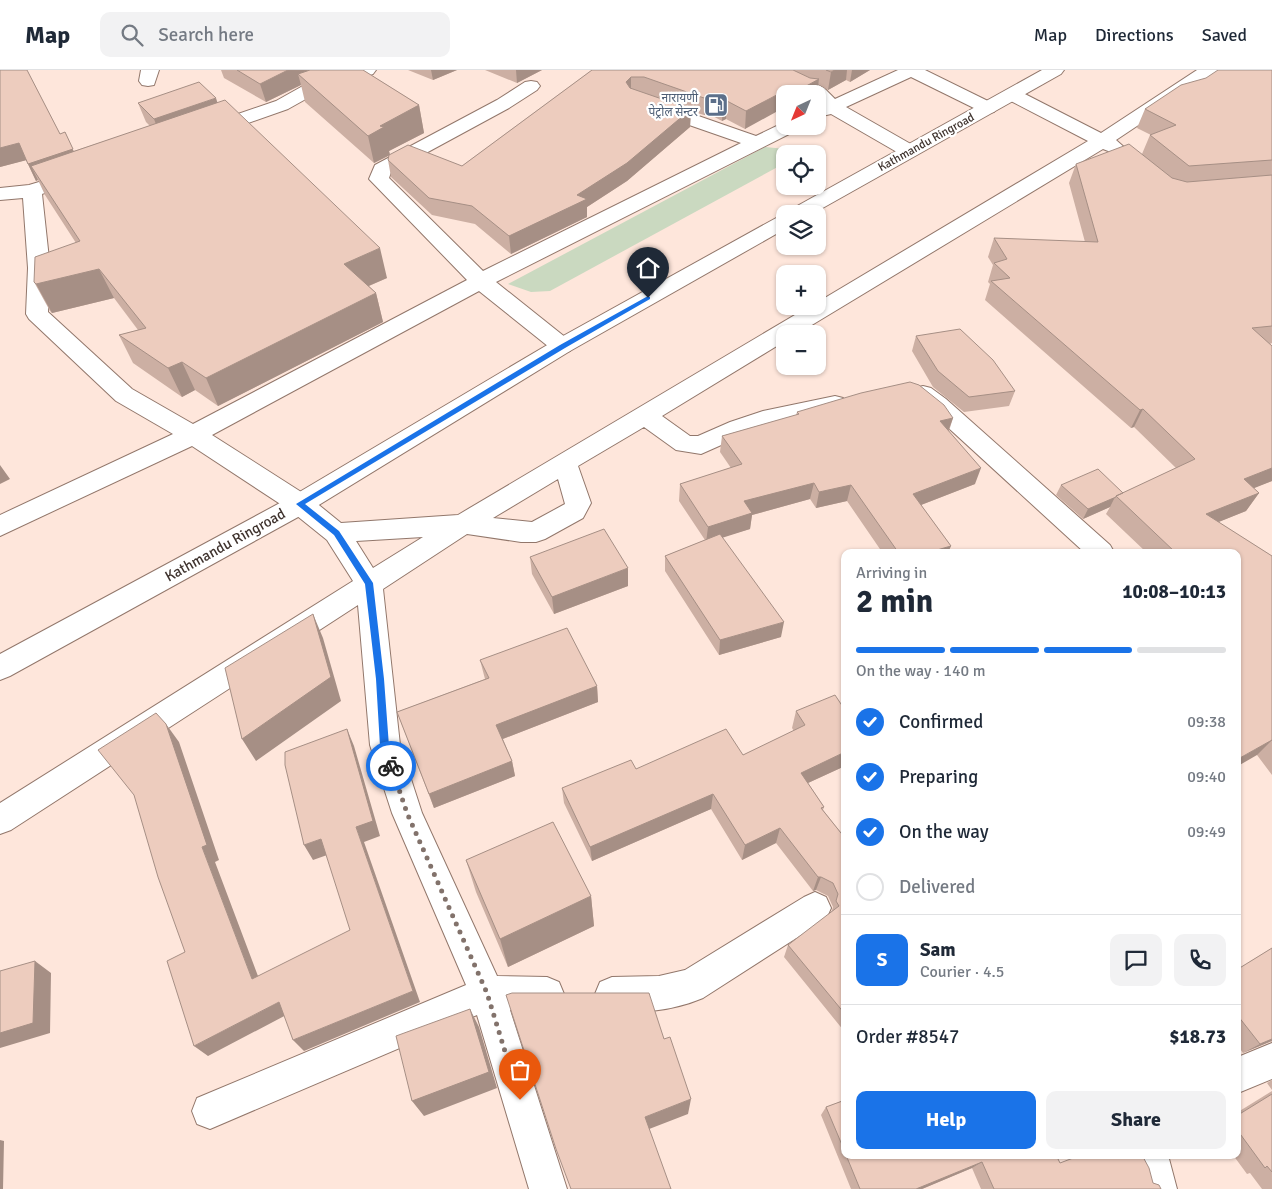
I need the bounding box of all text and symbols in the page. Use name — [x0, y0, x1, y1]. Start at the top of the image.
search box — [100, 12, 450, 57]
text: Map — [25, 20, 70, 50]
icon: search — [118, 21, 146, 49]
text: Search here — [158, 23, 254, 47]
text: Map — [1034, 24, 1067, 46]
text: Directions — [1095, 24, 1174, 46]
text: Saved — [1202, 24, 1247, 46]
north arrow — [776, 85, 826, 135]
map controls — [776, 85, 826, 375]
place label: नारायणी पेट्रोल सेन्टर — [648, 90, 699, 120]
fuel station icon: नारायणी पेट्रोल सेन्टर — [703, 92, 729, 118]
street label: Kathmandu Ringroad — [875, 110, 977, 175]
button: locate — [776, 145, 826, 195]
button: layers — [776, 205, 826, 255]
pin — [627, 247, 669, 298]
icon: home — [634, 254, 662, 282]
button: + — [776, 265, 826, 315]
button: − — [776, 325, 826, 375]
street label: Kathmandu Ringroad — [162, 504, 288, 586]
text: Arriving in — [856, 563, 927, 583]
text: 10:08–10:13 — [1122, 580, 1226, 604]
text: 2 min — [856, 582, 933, 621]
text: On the way · 140 m — [856, 661, 986, 681]
icon: check — [856, 708, 884, 736]
text: Confirmed — [899, 710, 983, 734]
text: 09:38 — [1187, 712, 1226, 732]
courier — [366, 741, 416, 791]
icon: bike — [377, 752, 405, 780]
icon: check — [856, 763, 884, 791]
text: Preparing — [899, 765, 978, 789]
text: 09:40 — [1187, 767, 1226, 787]
icon: check — [856, 818, 884, 846]
text: On the way — [899, 820, 989, 844]
text: 09:49 — [1187, 822, 1226, 842]
text: Delivered — [899, 875, 975, 899]
button: chat — [1110, 934, 1162, 986]
button: phone — [1174, 934, 1226, 986]
text: Sam — [920, 938, 956, 962]
text: S — [877, 948, 887, 972]
text: Courier · 4.5 — [920, 962, 1004, 982]
text: Order #8547 — [856, 1025, 959, 1049]
text: $18.73 — [1169, 1025, 1226, 1049]
pin — [499, 1049, 541, 1100]
icon: bag — [506, 1056, 534, 1084]
button: Help — [856, 1091, 1036, 1149]
button: Share — [1046, 1091, 1226, 1149]

